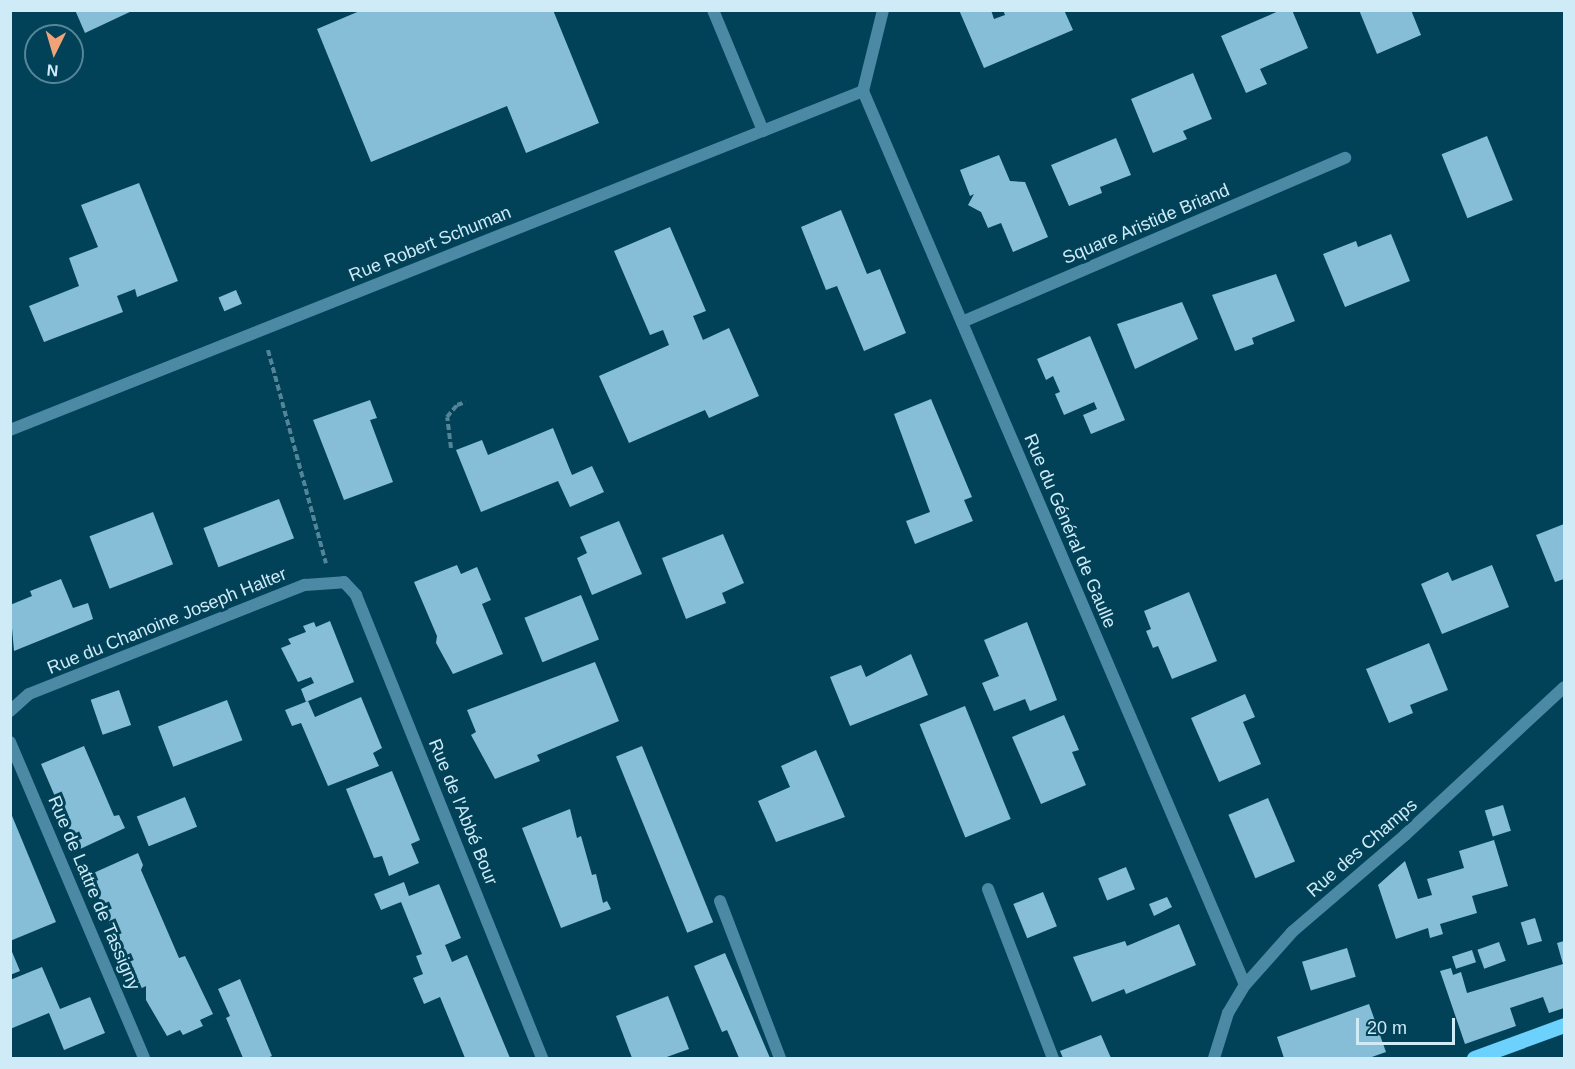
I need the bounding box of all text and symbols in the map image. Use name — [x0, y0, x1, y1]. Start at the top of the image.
north arrow — [24, 24, 84, 84]
text: N — [46, 61, 59, 79]
street label: Square Aristide Briand — [1059, 179, 1233, 269]
street label: Rue Robert Schuman — [346, 202, 514, 286]
street label: Rue du Général de Gaulle — [1019, 431, 1121, 631]
street label: Rue du Chanoine Joseph Halter — [44, 563, 290, 679]
street label: Rue de l'Abbé Bour — [424, 736, 502, 888]
street label: Rue de Lattre de Tassigny — [43, 793, 145, 993]
street label: Rue des Champs — [1302, 794, 1422, 902]
scale bar — [1359, 1006, 1458, 1044]
text: 20 m — [1367, 1018, 1407, 1038]

